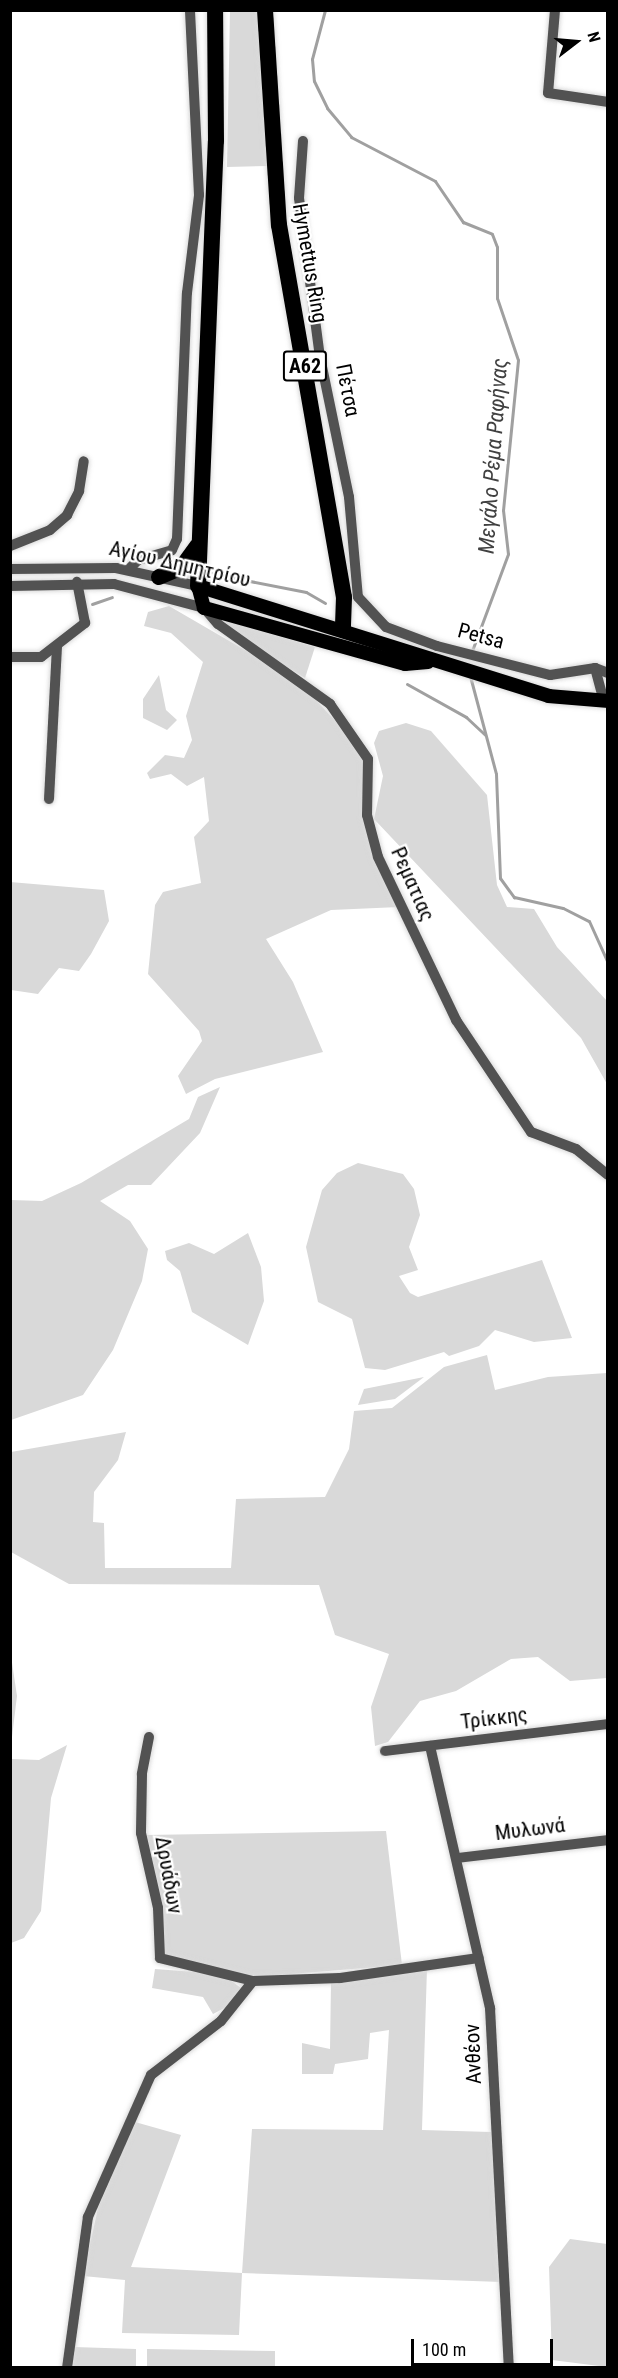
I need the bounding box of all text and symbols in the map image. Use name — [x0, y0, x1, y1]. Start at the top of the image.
north arrow — [546, 12, 606, 72]
text: N — [583, 30, 604, 44]
street label: Hymettus Ring — [287, 201, 333, 325]
road number: Α62 — [282, 349, 328, 383]
water label: Μεγάλο Ρέμα Ραφήνας — [473, 357, 513, 555]
street label: Πέτσα — [331, 361, 365, 419]
street label: Αγίου Δημητρίου — [107, 536, 253, 592]
street label: Petsa — [455, 618, 507, 654]
street label: Ρεματιας — [386, 843, 440, 925]
street label: Τρίκκης — [459, 1701, 529, 1735]
street label: Μυλωνά — [494, 1812, 566, 1846]
street label: Δρυάδων — [150, 1834, 188, 1916]
street label: Ανθέον — [459, 2023, 487, 2085]
scale bar — [414, 2327, 556, 2365]
text: 100 m — [422, 2339, 466, 2360]

